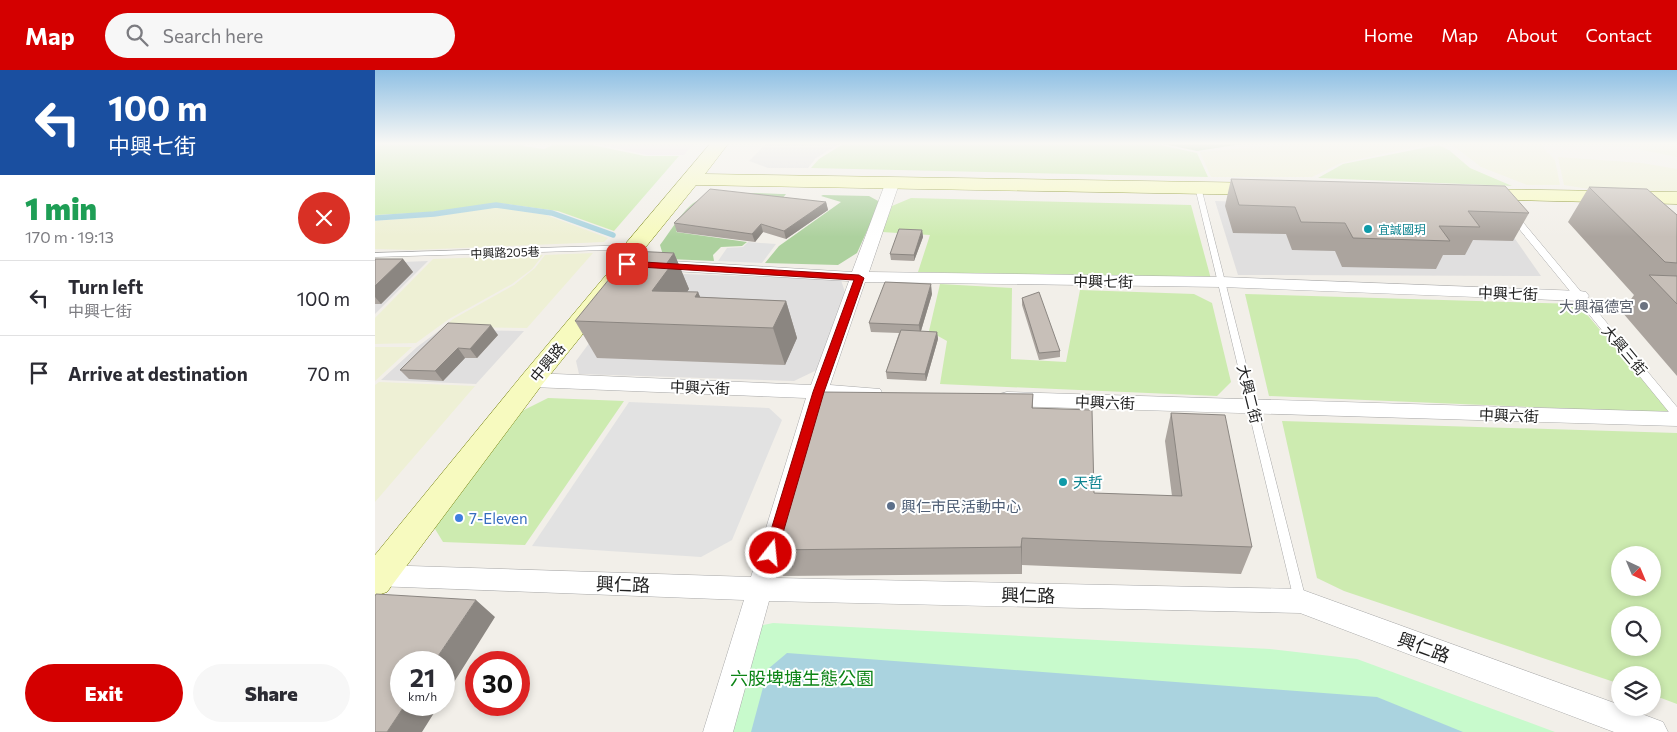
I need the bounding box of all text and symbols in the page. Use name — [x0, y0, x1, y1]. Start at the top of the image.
search box — [105, 13, 455, 58]
text: Map — [25, 21, 75, 50]
icon: search — [123, 21, 151, 49]
text: Search here — [163, 24, 263, 47]
text: Home — [1364, 24, 1413, 46]
text: Map — [1441, 24, 1478, 46]
text: About — [1506, 24, 1558, 46]
text: Contact — [1586, 24, 1652, 46]
text: 100 m — [108, 85, 208, 128]
icon: left — [25, 90, 90, 155]
text: 中興七街 — [108, 132, 196, 159]
text: 1 min — [25, 189, 97, 226]
button: close — [298, 192, 350, 244]
place label: 宜誠國玥 — [1378, 222, 1426, 236]
marker: 宜誠國玥 — [1362, 223, 1374, 235]
text: 170 m · 19:13 — [25, 227, 114, 246]
pin — [606, 243, 648, 285]
street label: 中興路205巷 — [470, 244, 540, 260]
icon: arrive — [613, 250, 641, 278]
street label: 中興七街 — [1073, 271, 1133, 291]
text: Turn left — [68, 275, 143, 298]
street label: 中興七街 — [1478, 283, 1538, 303]
icon: left — [25, 284, 53, 312]
text: 100 m — [297, 287, 350, 310]
place label: 大興福德宮 — [1559, 297, 1634, 315]
marker: 大興福德宮 — [1638, 300, 1650, 312]
text: 中興七街 — [68, 301, 132, 320]
street label: 大興三街 — [1599, 321, 1651, 379]
street label: 中興路 — [526, 339, 568, 385]
icon: arrive — [25, 359, 53, 387]
text: Arrive at destination — [68, 362, 248, 385]
text: 70 m — [307, 362, 350, 385]
street label: 大興二街 — [1234, 363, 1266, 425]
street label: 中興六街 — [670, 377, 730, 397]
street label: 中興六街 — [1075, 392, 1135, 412]
street label: 中興六街 — [1479, 405, 1539, 425]
place label: 天哲 — [1073, 473, 1103, 491]
marker: 天哲 — [1057, 476, 1069, 488]
place label: 興仁市民活動中心 — [901, 497, 1021, 515]
marker: 興仁市民活動中心 — [885, 500, 897, 512]
place label: 7-Eleven — [469, 509, 528, 527]
marker: 7-Eleven — [453, 512, 465, 524]
position arrow — [744, 526, 796, 578]
north arrow — [1611, 546, 1661, 596]
map controls — [1611, 546, 1661, 716]
street label: 興仁路 — [596, 572, 650, 596]
street label: 興仁路 — [1001, 584, 1055, 606]
button: search — [1611, 606, 1661, 656]
street label: 興仁路 — [1395, 627, 1453, 667]
speed limit sign: 30 — [465, 651, 530, 716]
text: 21 — [410, 662, 435, 692]
button: Exit — [25, 664, 183, 722]
button: Share — [193, 664, 350, 722]
button: layers — [1611, 666, 1661, 716]
park label: 六股埤塘生態公園 — [730, 667, 874, 689]
text: km/h — [408, 689, 437, 703]

